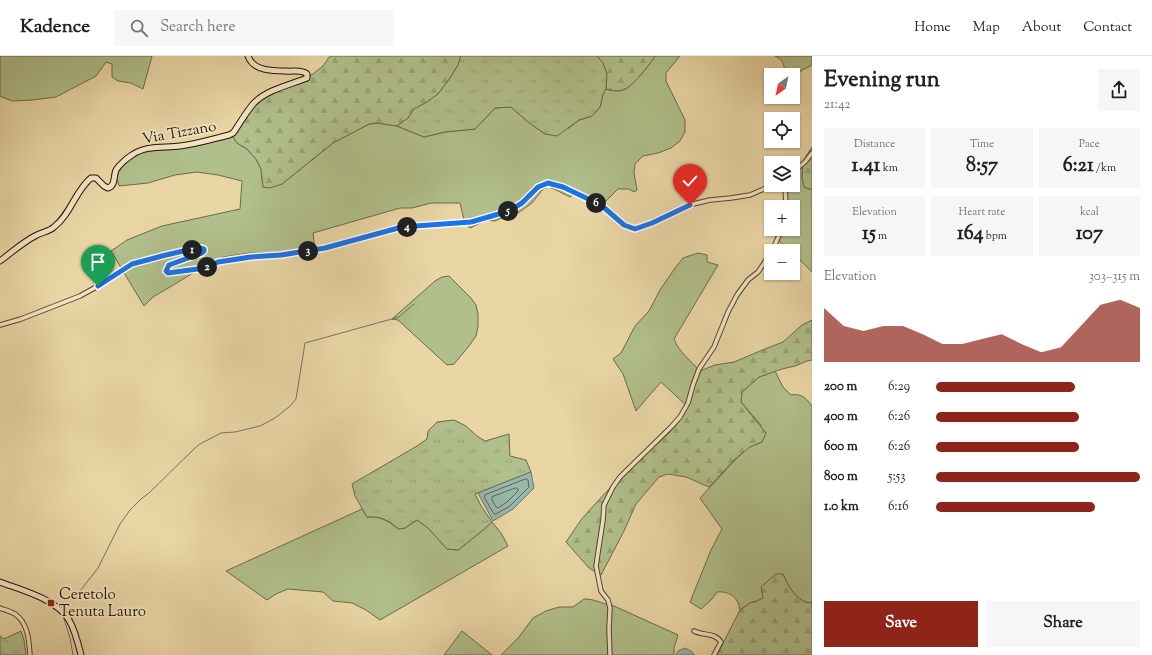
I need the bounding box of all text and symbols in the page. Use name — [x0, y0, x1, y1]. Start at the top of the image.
search box — [114, 10, 394, 46]
text: Kadence — [20, 14, 90, 41]
icon: search — [128, 17, 150, 39]
text: Search here — [160, 17, 235, 38]
text: Home — [914, 18, 951, 38]
text: Map — [973, 18, 1000, 38]
text: About — [1022, 18, 1061, 38]
text: Contact — [1083, 18, 1132, 38]
text: Evening run — [824, 65, 940, 97]
north arrow — [764, 68, 800, 104]
map controls — [764, 68, 800, 280]
button: share — [1098, 69, 1140, 111]
text: 21:42 — [824, 96, 851, 114]
button: locate — [764, 112, 800, 148]
street label: Via Tizzano — [141, 117, 218, 150]
text: Distance — [854, 136, 895, 152]
text: Time — [970, 136, 994, 152]
text: Pace — [1079, 136, 1100, 152]
text: 1.41 — [852, 152, 880, 181]
text: 8:57 — [966, 152, 998, 181]
text: 6:21 — [1063, 152, 1094, 181]
button: layers — [764, 156, 800, 192]
text: km — [880, 160, 898, 176]
text: /km — [1094, 160, 1116, 176]
pin — [673, 164, 707, 205]
icon: check — [679, 170, 701, 192]
pin: 6 — [586, 193, 606, 213]
text: 6 — [593, 195, 599, 211]
button: + — [764, 200, 800, 236]
pin: 5 — [498, 201, 518, 221]
text: 5 — [506, 203, 510, 219]
text: Elevation — [852, 204, 897, 220]
text: Heart rate — [959, 204, 1005, 220]
text: kcal — [1080, 204, 1099, 220]
pin: 4 — [397, 217, 417, 237]
text: 4 — [404, 219, 410, 235]
text: 15 — [862, 220, 876, 249]
text: 164 — [957, 220, 983, 249]
text: 107 — [1076, 220, 1103, 249]
text: m — [876, 228, 887, 244]
text: bpm — [983, 228, 1007, 244]
pin: 1 — [182, 240, 202, 260]
pin: 3 — [298, 241, 318, 261]
text: 1 — [190, 242, 194, 258]
text: 3 — [306, 243, 310, 259]
button: − — [764, 244, 800, 280]
pin — [81, 245, 115, 286]
icon: arrive — [87, 251, 109, 273]
pin: 2 — [197, 257, 217, 277]
text: 2 — [204, 259, 210, 275]
text: Elevation — [824, 268, 877, 286]
text: 303–315 m — [1089, 268, 1140, 286]
text: 200 m — [824, 378, 857, 396]
text: 6:29 — [888, 378, 910, 396]
text: 400 m — [824, 408, 858, 426]
text: 6:26 — [888, 408, 910, 426]
text: 600 m — [824, 438, 858, 456]
text: 6:26 — [888, 438, 910, 456]
text: 800 m — [824, 468, 858, 486]
text: 5:53 — [888, 468, 906, 486]
text: 1.0 km — [824, 498, 859, 516]
text: 6:16 — [888, 498, 909, 516]
place label: Ceretolo Tenuta Lauro — [59, 585, 146, 623]
marker: Ceretolo Tenuta Lauro — [46, 598, 56, 608]
button: Save — [824, 601, 978, 647]
button: Share — [986, 601, 1140, 647]

